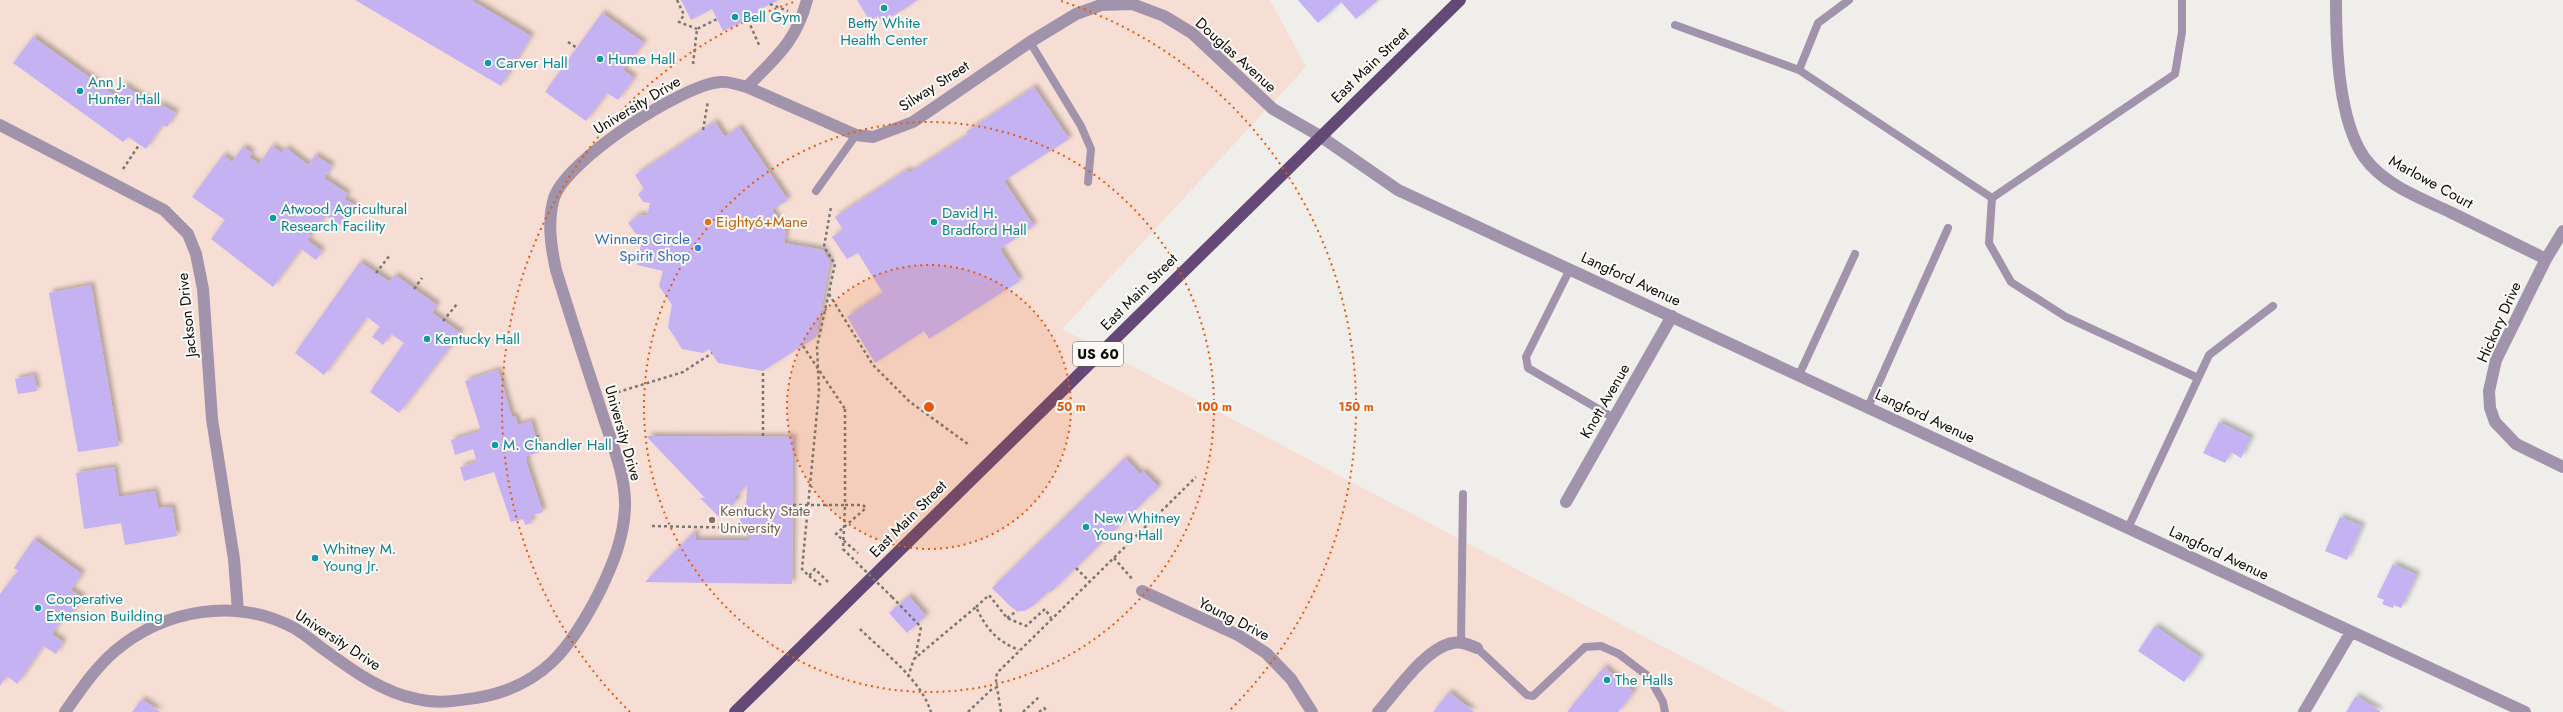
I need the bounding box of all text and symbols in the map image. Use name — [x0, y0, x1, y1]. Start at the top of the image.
marker: Betty White Health Center — [879, 3, 889, 13]
place label: Bell Gym — [743, 6, 801, 28]
marker: Bell Gym — [730, 12, 740, 22]
place label: Betty White Health Center — [840, 12, 929, 51]
street label: Douglas Avenue — [1190, 12, 1282, 98]
street label: East Main Street — [1326, 22, 1414, 108]
place label: Hume Hall — [608, 48, 675, 70]
place label: Carver Hall — [496, 52, 568, 74]
marker: Hume Hall — [595, 54, 605, 64]
street label: Silway Street — [895, 55, 974, 117]
marker: Carver Hall — [483, 58, 493, 68]
street label: University Drive — [589, 70, 685, 140]
place label: Ann J. Hunter Hall — [88, 71, 160, 110]
marker: Ann J. Hunter Hall — [75, 86, 85, 96]
street label: Marlowe Court — [2385, 150, 2477, 214]
place label: Atwood Agricultural Research Facility — [281, 198, 407, 237]
place label: David H. Bradford Hall — [942, 202, 1027, 241]
place label: Eighty6+Mane — [716, 211, 808, 233]
marker: Atwood Agricultural Research Facility — [268, 213, 278, 223]
marker: Eighty6+Mane — [703, 217, 713, 227]
marker: David H. Bradford Hall — [929, 217, 939, 227]
place label: Winners Circle Spirit Shop — [595, 228, 690, 267]
marker: Winners Circle Spirit Shop — [693, 243, 703, 253]
street label: Langford Avenue — [1578, 246, 1685, 312]
street label: East Main Street — [1095, 248, 1183, 336]
street label: Jackson Drive — [172, 272, 203, 360]
street label: Hickory Drive — [2471, 278, 2527, 366]
place label: Kentucky Hall — [435, 328, 520, 350]
marker: Kentucky Hall — [422, 334, 432, 344]
road number: US 60 — [1073, 342, 1123, 366]
street label: Knott Avenue — [1575, 359, 1635, 442]
street label: University Drive — [599, 383, 647, 484]
street label: Langford Avenue — [1872, 383, 1979, 449]
text: 50 m — [1056, 398, 1086, 416]
text: 100 m — [1196, 398, 1232, 416]
text: 150 m — [1338, 398, 1374, 416]
centre of rings — [922, 400, 936, 414]
place label: M. Chandler Hall — [503, 434, 612, 456]
marker: M. Chandler Hall — [490, 440, 500, 450]
street label: East Main Street — [864, 475, 952, 563]
place label: Kentucky State University — [720, 500, 811, 539]
place label: New Whitney Young Hall — [1094, 507, 1180, 546]
marker: Kentucky State University — [707, 515, 717, 525]
street label: Langford Avenue — [2166, 520, 2273, 586]
marker: New Whitney Young Hall — [1081, 522, 1091, 532]
place label: Whitney M. Young Jr. — [323, 538, 396, 577]
marker: Whitney M. Young Jr. — [310, 553, 320, 563]
place label: Cooperative Extension Building — [46, 588, 163, 627]
street label: Young Drive — [1195, 592, 1274, 646]
marker: Cooperative Extension Building — [33, 603, 43, 613]
street label: University Drive — [291, 604, 385, 676]
place label: The Halls — [1615, 669, 1673, 691]
marker: The Halls — [1602, 675, 1612, 685]

